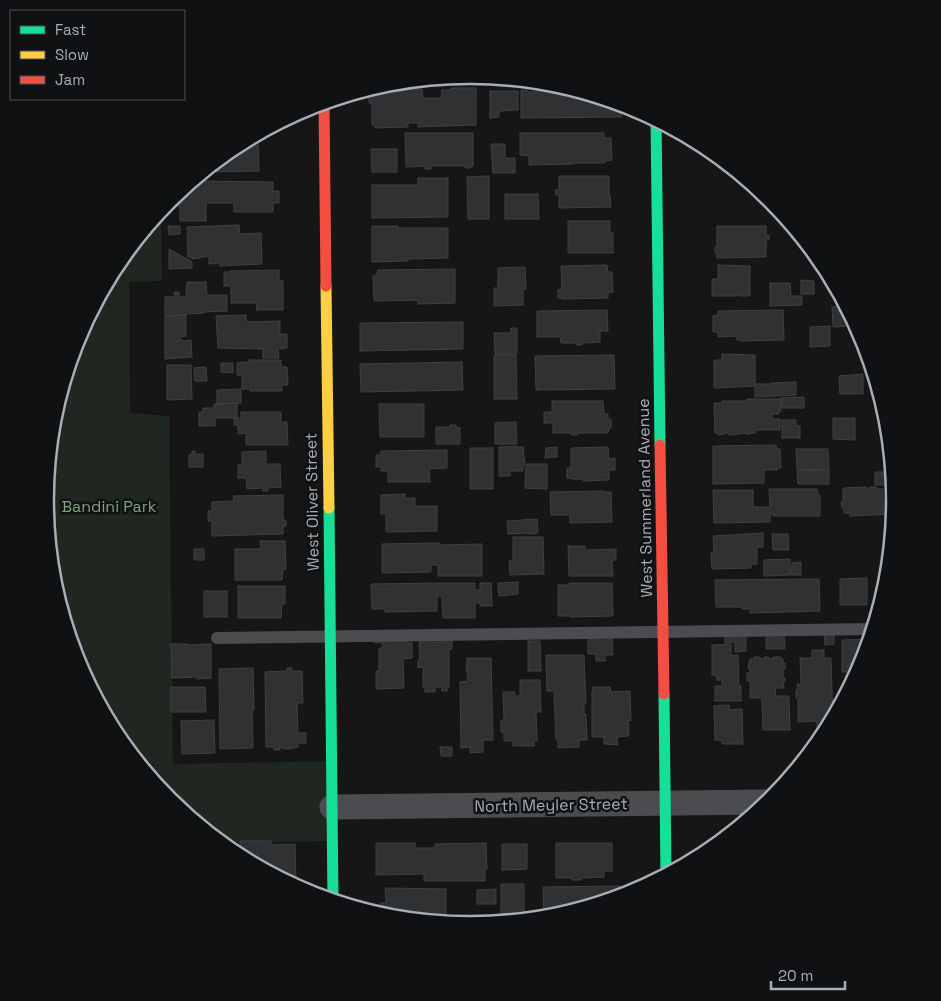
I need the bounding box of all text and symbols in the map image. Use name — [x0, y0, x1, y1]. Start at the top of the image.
legend — [10, 10, 185, 100]
text: Fast — [55, 20, 86, 39]
text: Slow — [55, 45, 89, 64]
text: Jam — [55, 70, 85, 89]
street label: West Summerland Avenue — [633, 398, 657, 598]
street label: West Oliver Street — [300, 433, 324, 571]
park label: Bandini Park — [62, 496, 157, 517]
street label: North Meyler Street — [474, 793, 628, 817]
scale bar — [771, 958, 845, 990]
text: 20 m — [778, 966, 813, 985]

